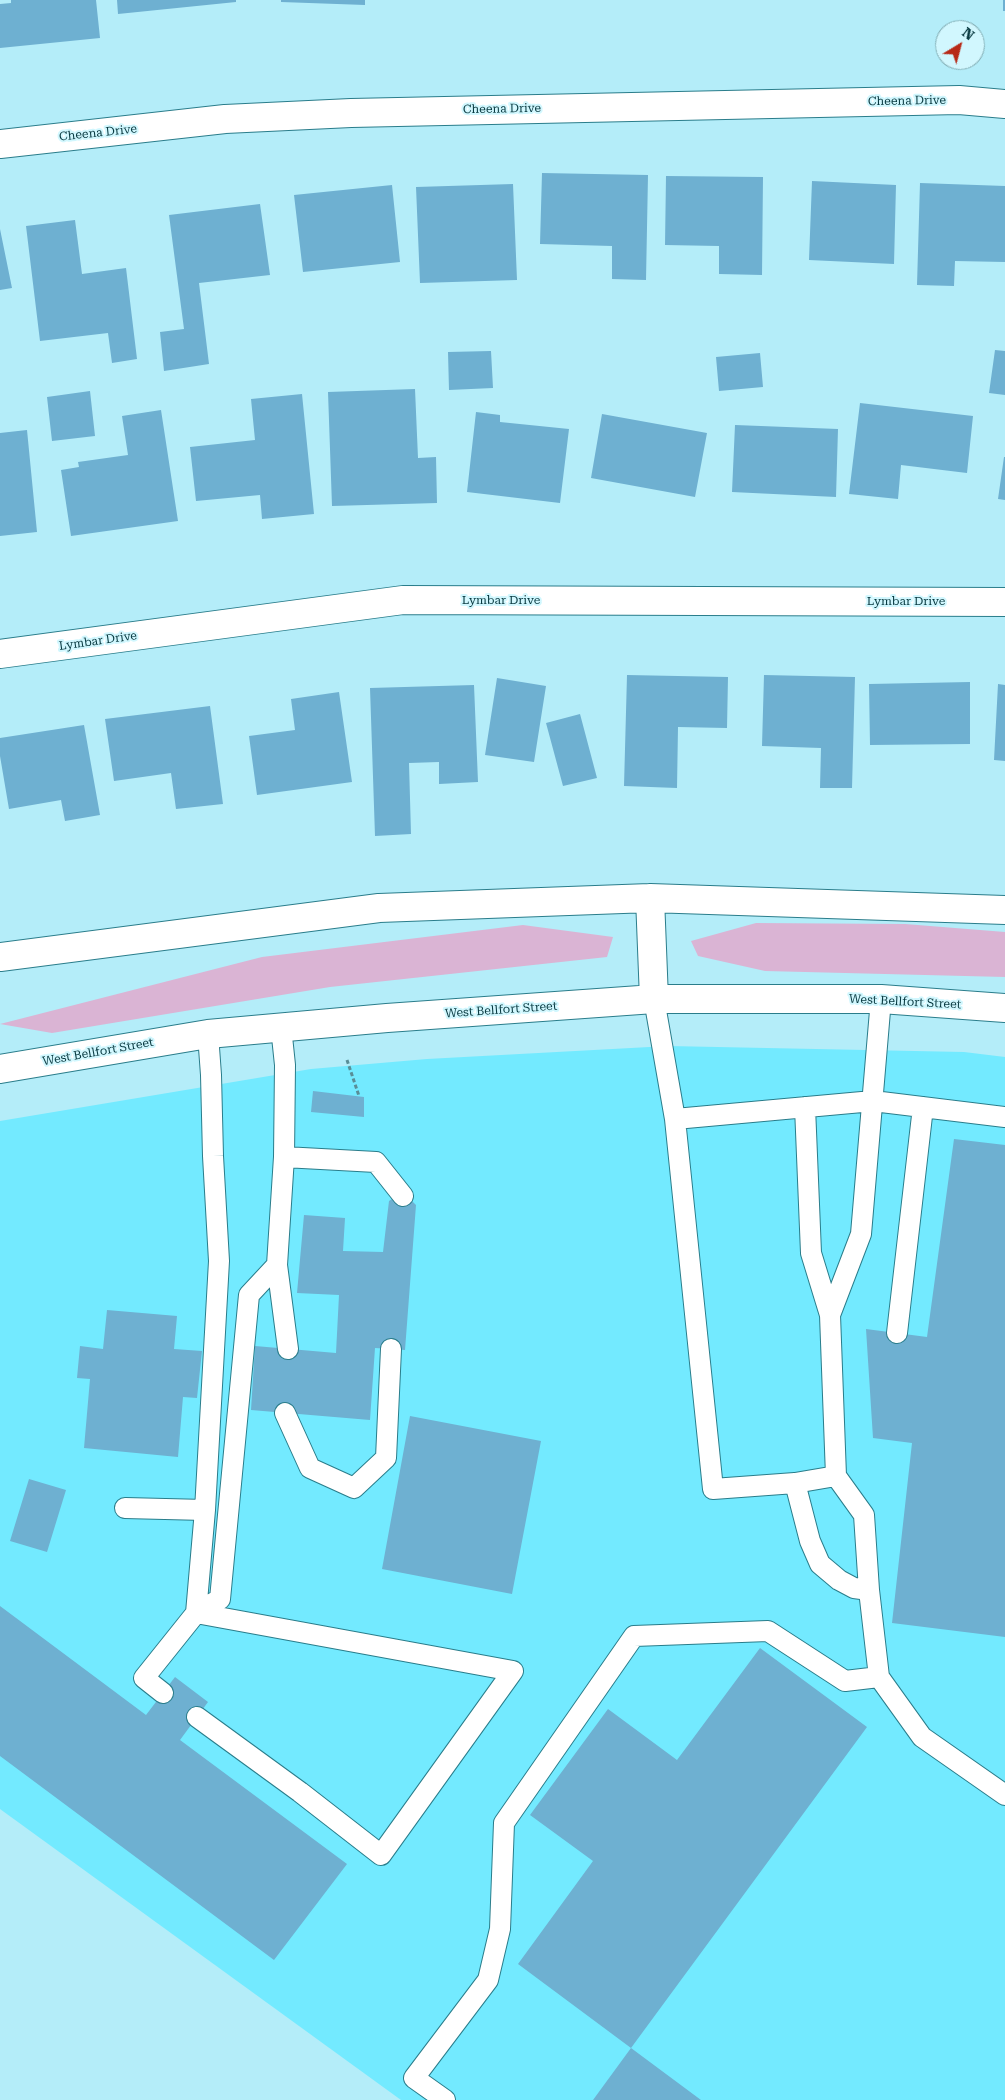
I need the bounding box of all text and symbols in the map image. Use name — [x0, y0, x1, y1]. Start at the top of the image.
north arrow — [935, 20, 985, 70]
text: N — [959, 24, 978, 43]
street label: Cheena Drive — [868, 93, 946, 109]
street label: Cheena Drive — [463, 101, 541, 117]
street label: Cheena Drive — [58, 122, 138, 144]
street label: Lymbar Drive — [462, 593, 540, 607]
street label: Lymbar Drive — [867, 594, 945, 608]
street label: Lymbar Drive — [58, 628, 138, 654]
street label: West Bellfort Street — [848, 992, 962, 1012]
street label: West Bellfort Street — [444, 999, 558, 1021]
street label: West Bellfort Street — [41, 1035, 155, 1069]

